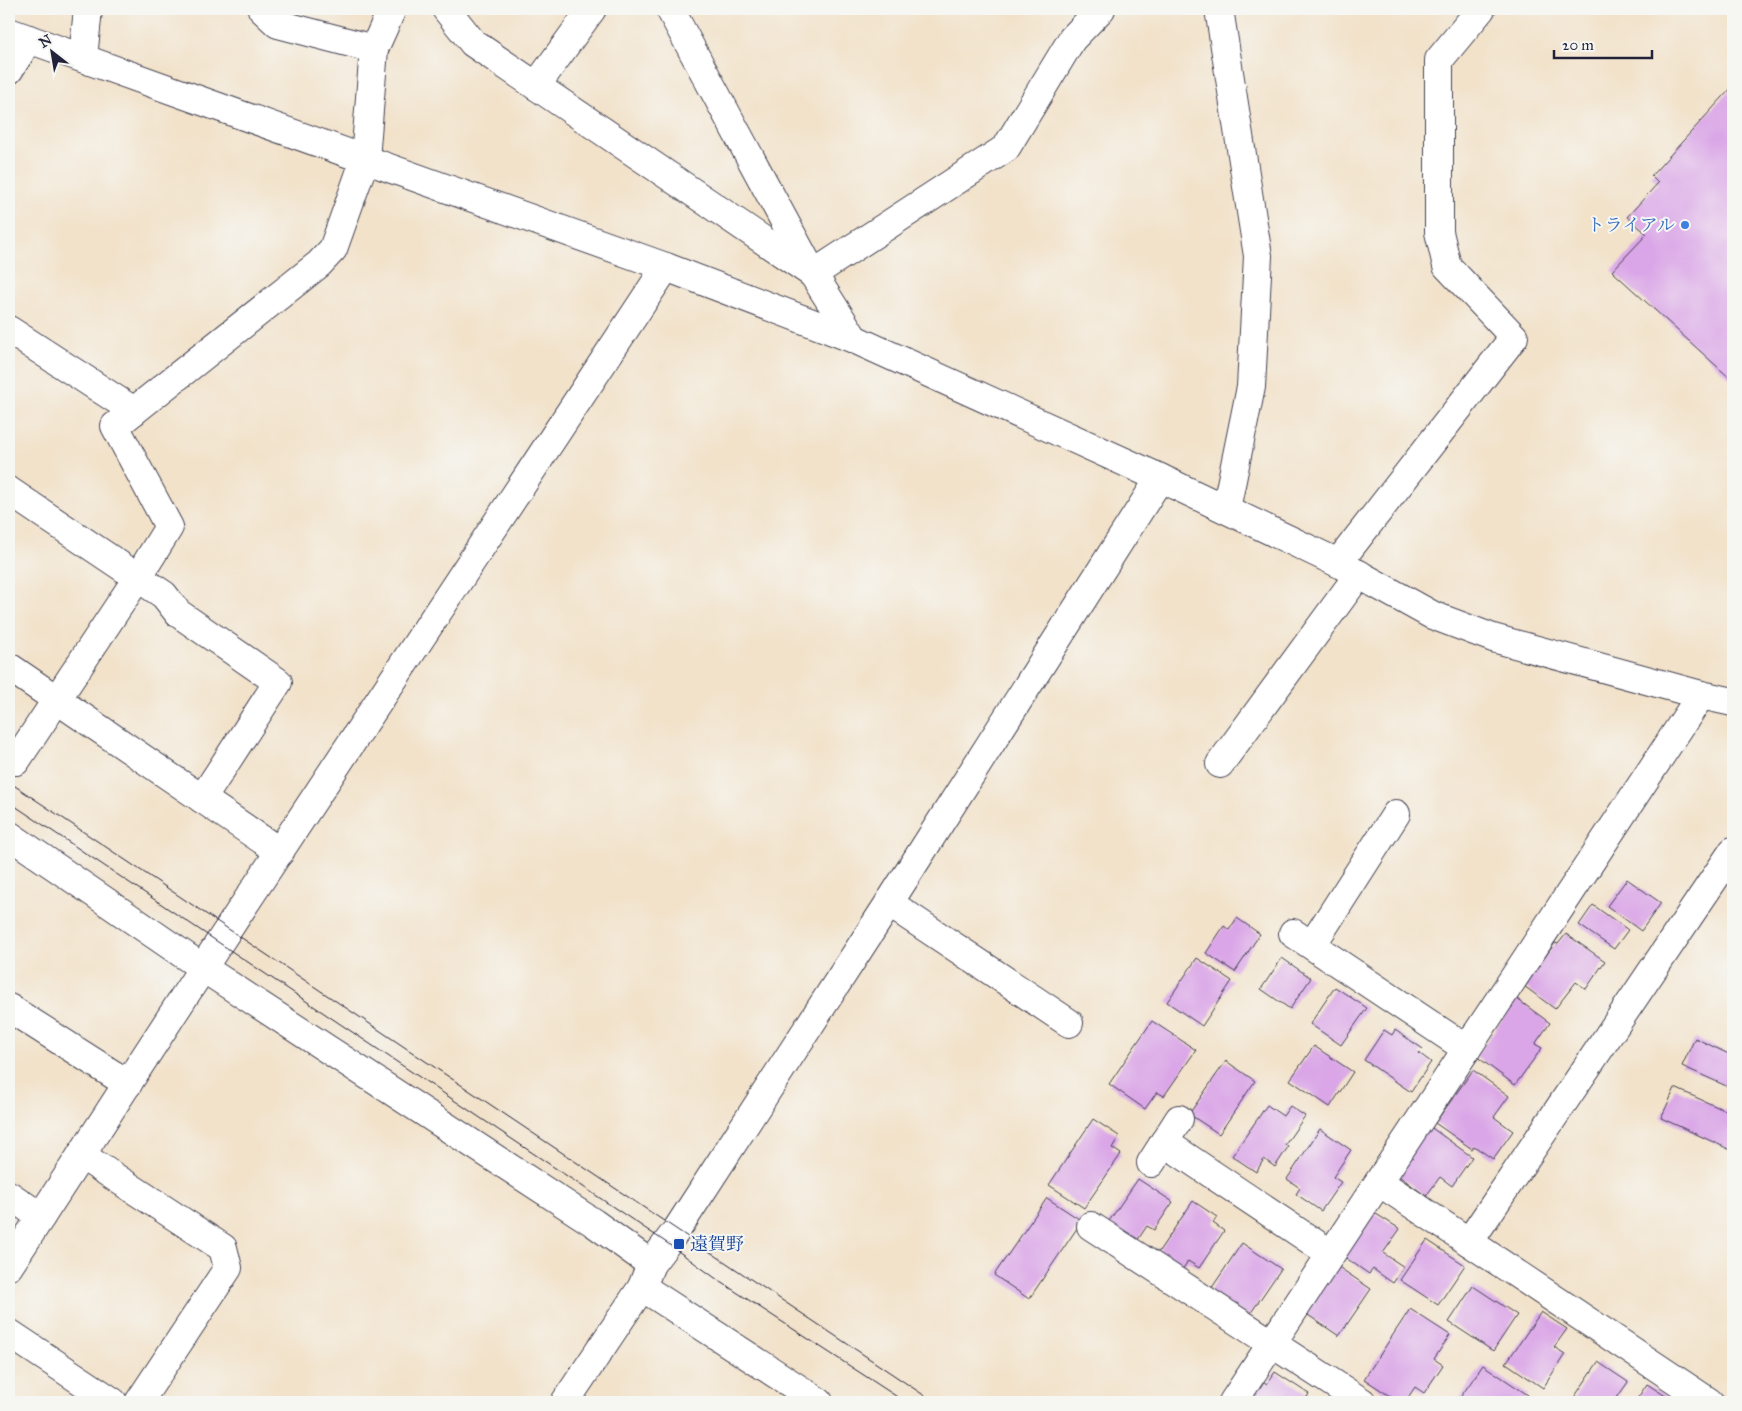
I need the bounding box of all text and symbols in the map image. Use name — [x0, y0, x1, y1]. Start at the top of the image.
north arrow — [28, 28, 78, 78]
scale bar — [1554, 28, 1652, 60]
text: N — [36, 31, 55, 52]
text: 20 m — [1562, 36, 1594, 54]
place label: トライアル — [1587, 214, 1675, 236]
marker: トライアル — [1679, 219, 1691, 231]
place label: 遠賀野 — [690, 1233, 744, 1255]
marker: 遠賀野 — [672, 1237, 686, 1251]

